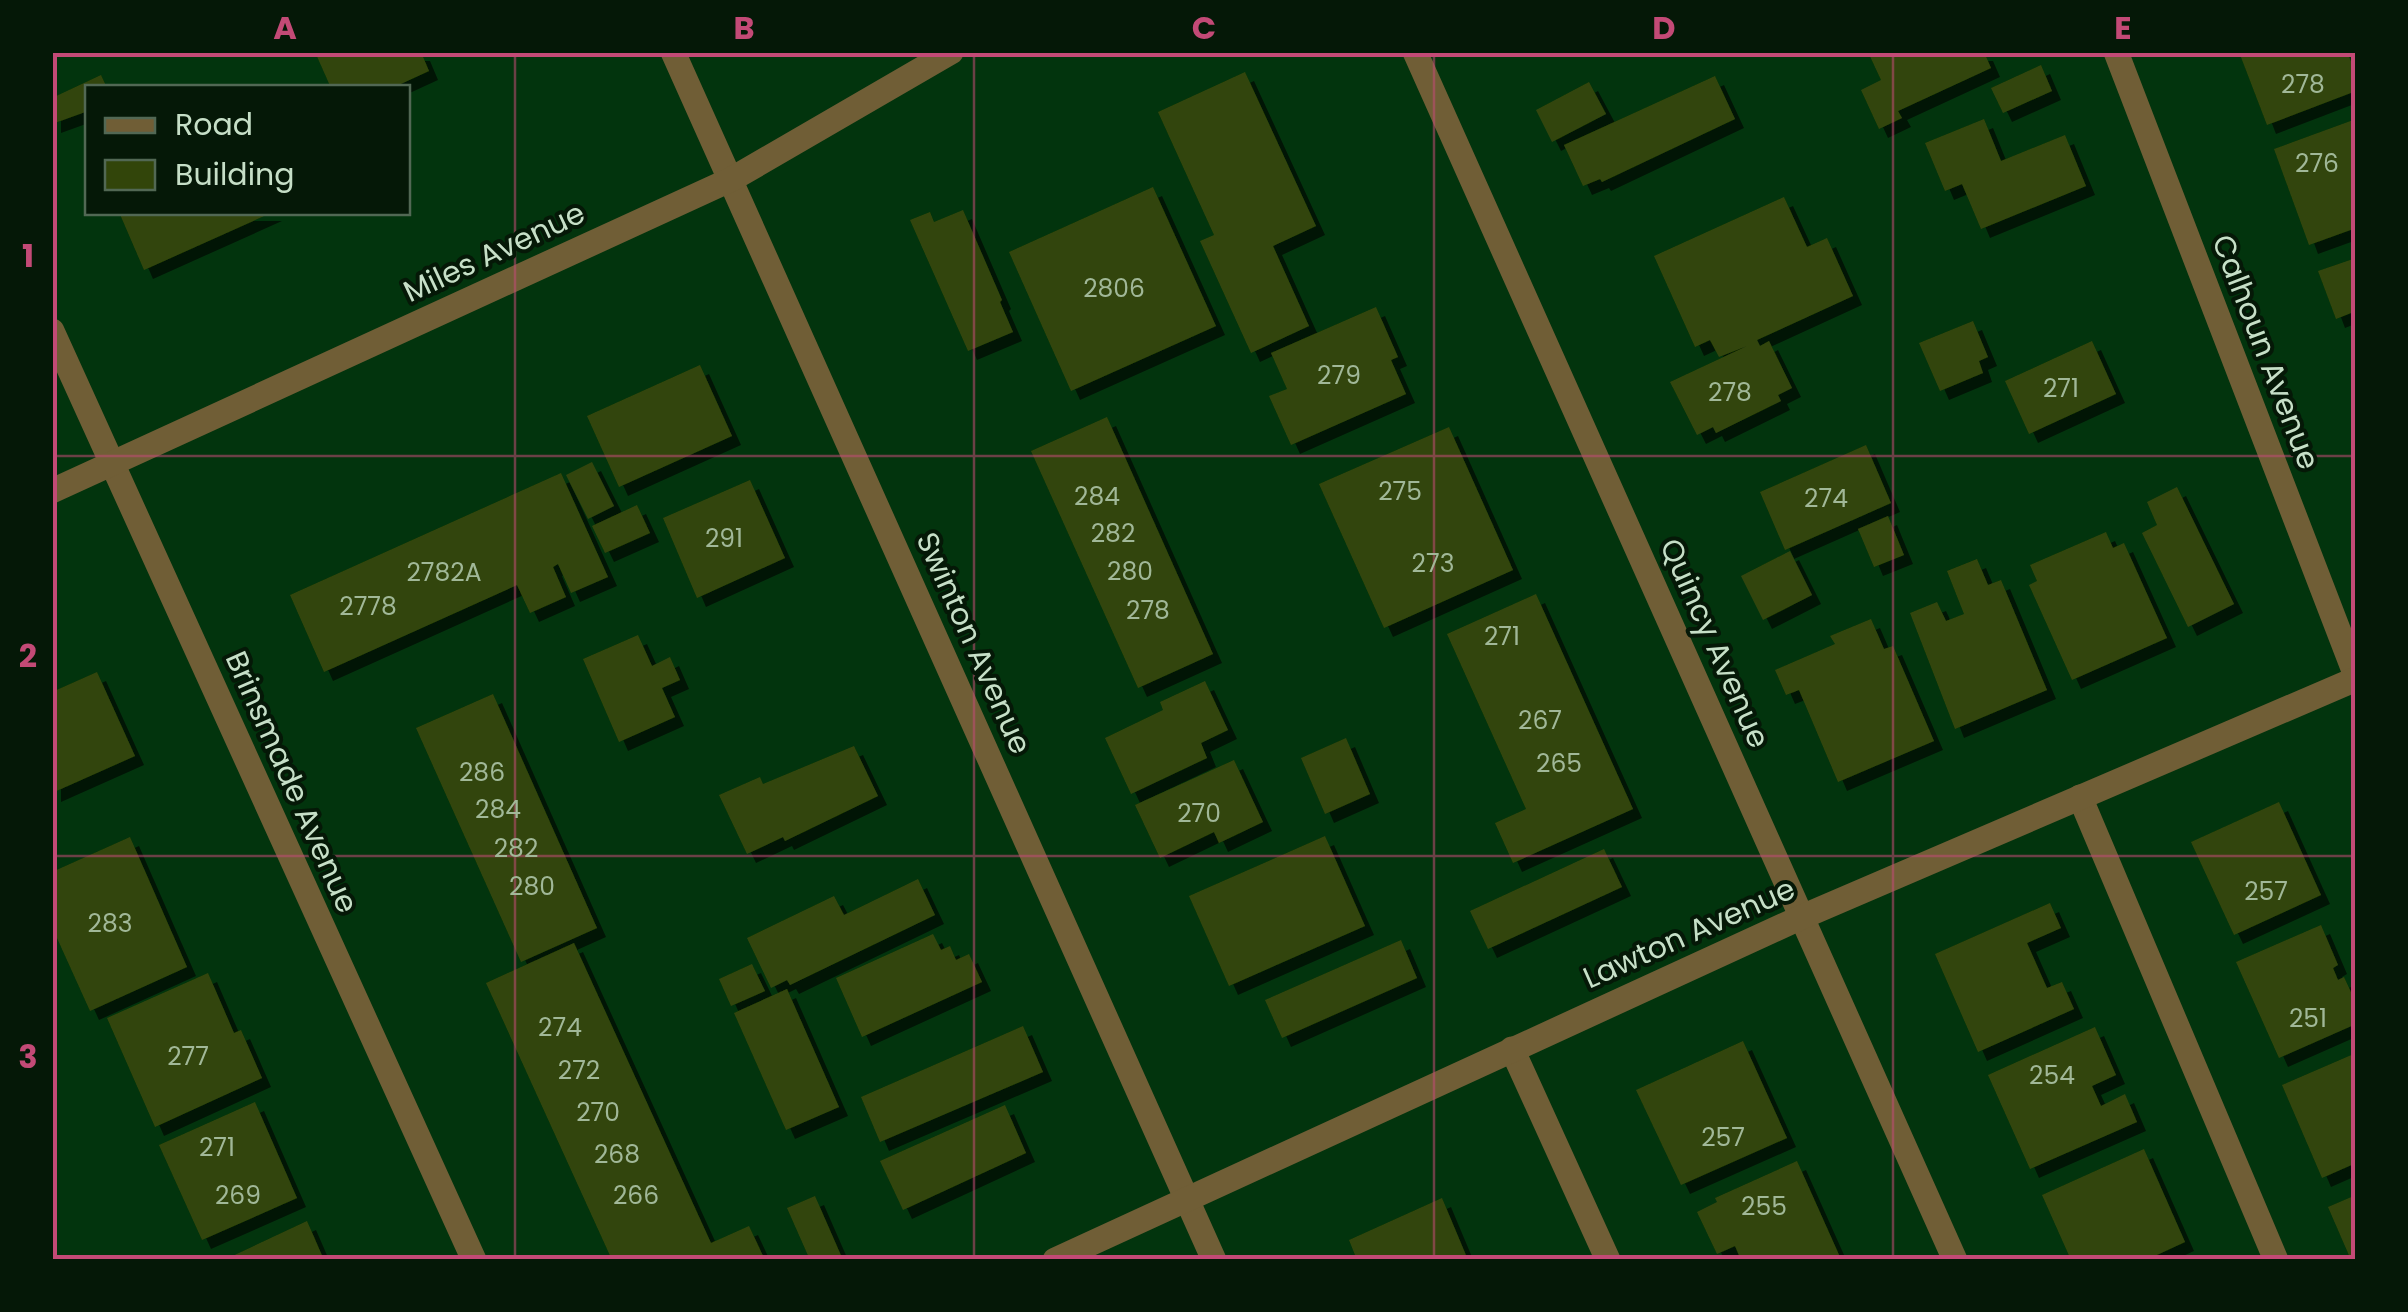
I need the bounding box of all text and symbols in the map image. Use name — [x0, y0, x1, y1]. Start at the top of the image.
text: A — [273, 5, 297, 50]
text: B — [733, 5, 755, 50]
text: C — [1192, 5, 1216, 50]
text: D — [1652, 5, 1676, 50]
text: E — [2114, 5, 2132, 50]
house number: 278 — [2281, 67, 2325, 102]
legend — [85, 85, 410, 215]
text: Road — [175, 103, 253, 146]
house number: 276 — [2295, 146, 2339, 181]
text: Building — [175, 153, 295, 196]
street label: Miles Avenue — [396, 191, 592, 313]
street label: Calhoun Avenue — [2201, 228, 2331, 476]
text: 1 — [22, 233, 34, 278]
house number: 2806 — [1083, 271, 1145, 306]
house number: 279 — [1317, 358, 1361, 393]
house number: 271 — [2043, 371, 2079, 406]
house number: 278 — [1708, 375, 1752, 410]
house number: 275 — [1378, 474, 1422, 509]
house number: 284 — [1074, 479, 1120, 514]
house number: 274 — [1804, 481, 1848, 516]
house number: 282 — [1091, 516, 1135, 551]
house number: 291 — [705, 521, 743, 556]
street label: Swinton Avenue — [906, 525, 1042, 761]
street label: Quincy Avenue — [1650, 531, 1780, 755]
house number: 273 — [1412, 546, 1454, 581]
house number: 280 — [1107, 554, 1153, 589]
house number: 2782A — [406, 555, 482, 590]
house number: 2778 — [339, 589, 397, 624]
house number: 278 — [1126, 593, 1170, 628]
house number: 271 — [1484, 619, 1520, 654]
text: 2 — [19, 633, 37, 678]
street label: Brinsmade Avenue — [215, 644, 369, 920]
house number: 267 — [1518, 703, 1562, 738]
house number: 265 — [1536, 746, 1582, 781]
house number: 286 — [459, 755, 505, 790]
house number: 284 — [475, 792, 521, 827]
house number: 270 — [1177, 796, 1221, 831]
house number: 282 — [494, 831, 538, 866]
street label: Lawton Avenue — [1576, 867, 1802, 999]
house number: 280 — [509, 869, 555, 904]
house number: 257 — [2244, 874, 2288, 909]
house number: 283 — [88, 906, 132, 941]
house number: 251 — [2289, 1001, 2327, 1036]
house number: 274 — [538, 1010, 582, 1045]
text: 3 — [18, 1034, 38, 1079]
house number: 277 — [167, 1039, 209, 1074]
house number: 272 — [558, 1053, 600, 1088]
house number: 254 — [2029, 1058, 2075, 1093]
house number: 270 — [576, 1095, 620, 1130]
house number: 257 — [1701, 1120, 1745, 1155]
house number: 271 — [199, 1130, 235, 1165]
house number: 268 — [594, 1137, 640, 1172]
house number: 269 — [215, 1178, 261, 1213]
house number: 266 — [613, 1178, 659, 1213]
house number: 255 — [1741, 1189, 1787, 1224]

